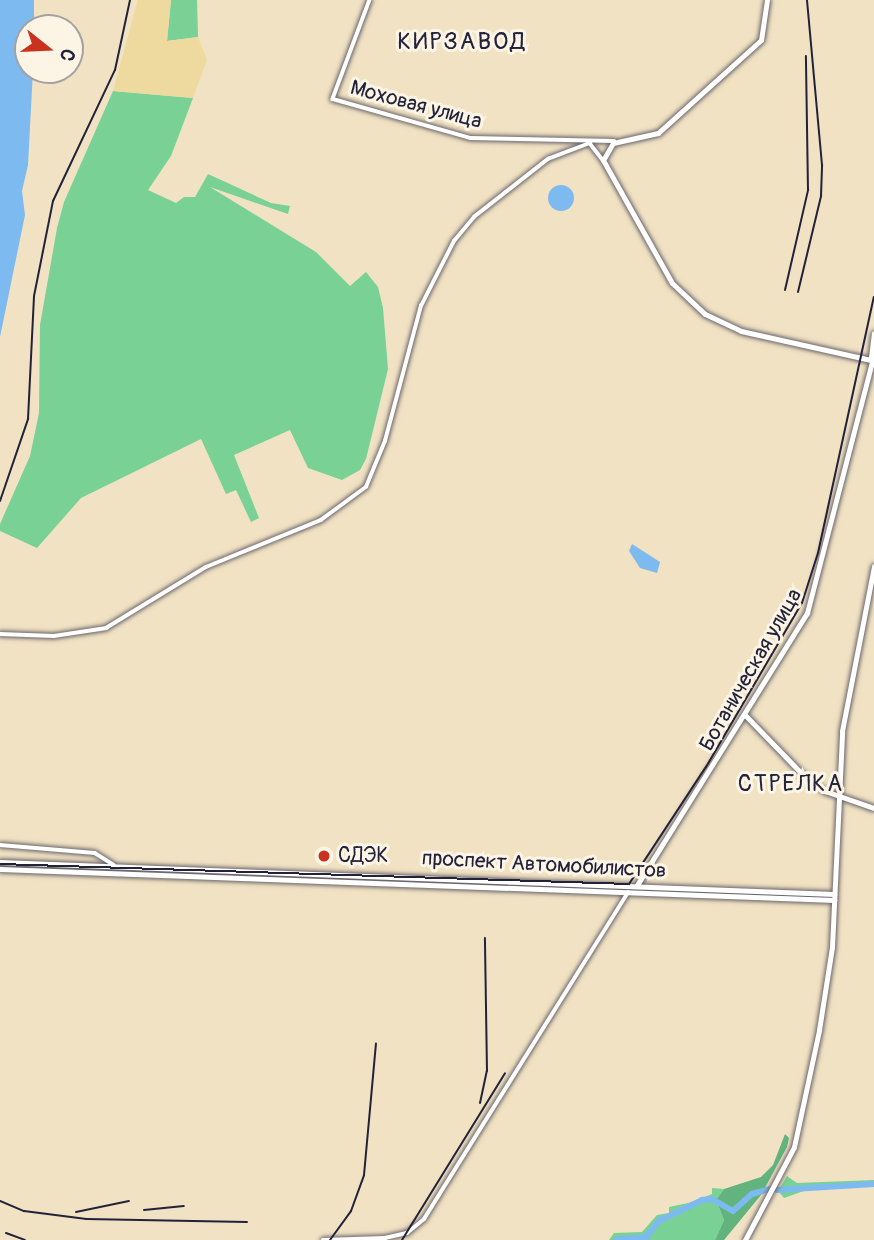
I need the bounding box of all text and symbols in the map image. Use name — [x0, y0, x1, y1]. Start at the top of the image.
north arrow — [14, 14, 84, 84]
district label: КИРЗАВОД — [398, 28, 526, 56]
text: С — [54, 46, 80, 64]
street label: Моховая улица — [348, 75, 484, 135]
street label: Ботаническая улица — [694, 584, 808, 756]
district label: СТРЕЛКА — [739, 770, 843, 798]
place label: СДЭК — [338, 843, 388, 869]
street label: проспект Автомобилистов — [421, 846, 667, 884]
marker: СДЭК — [316, 848, 332, 864]

